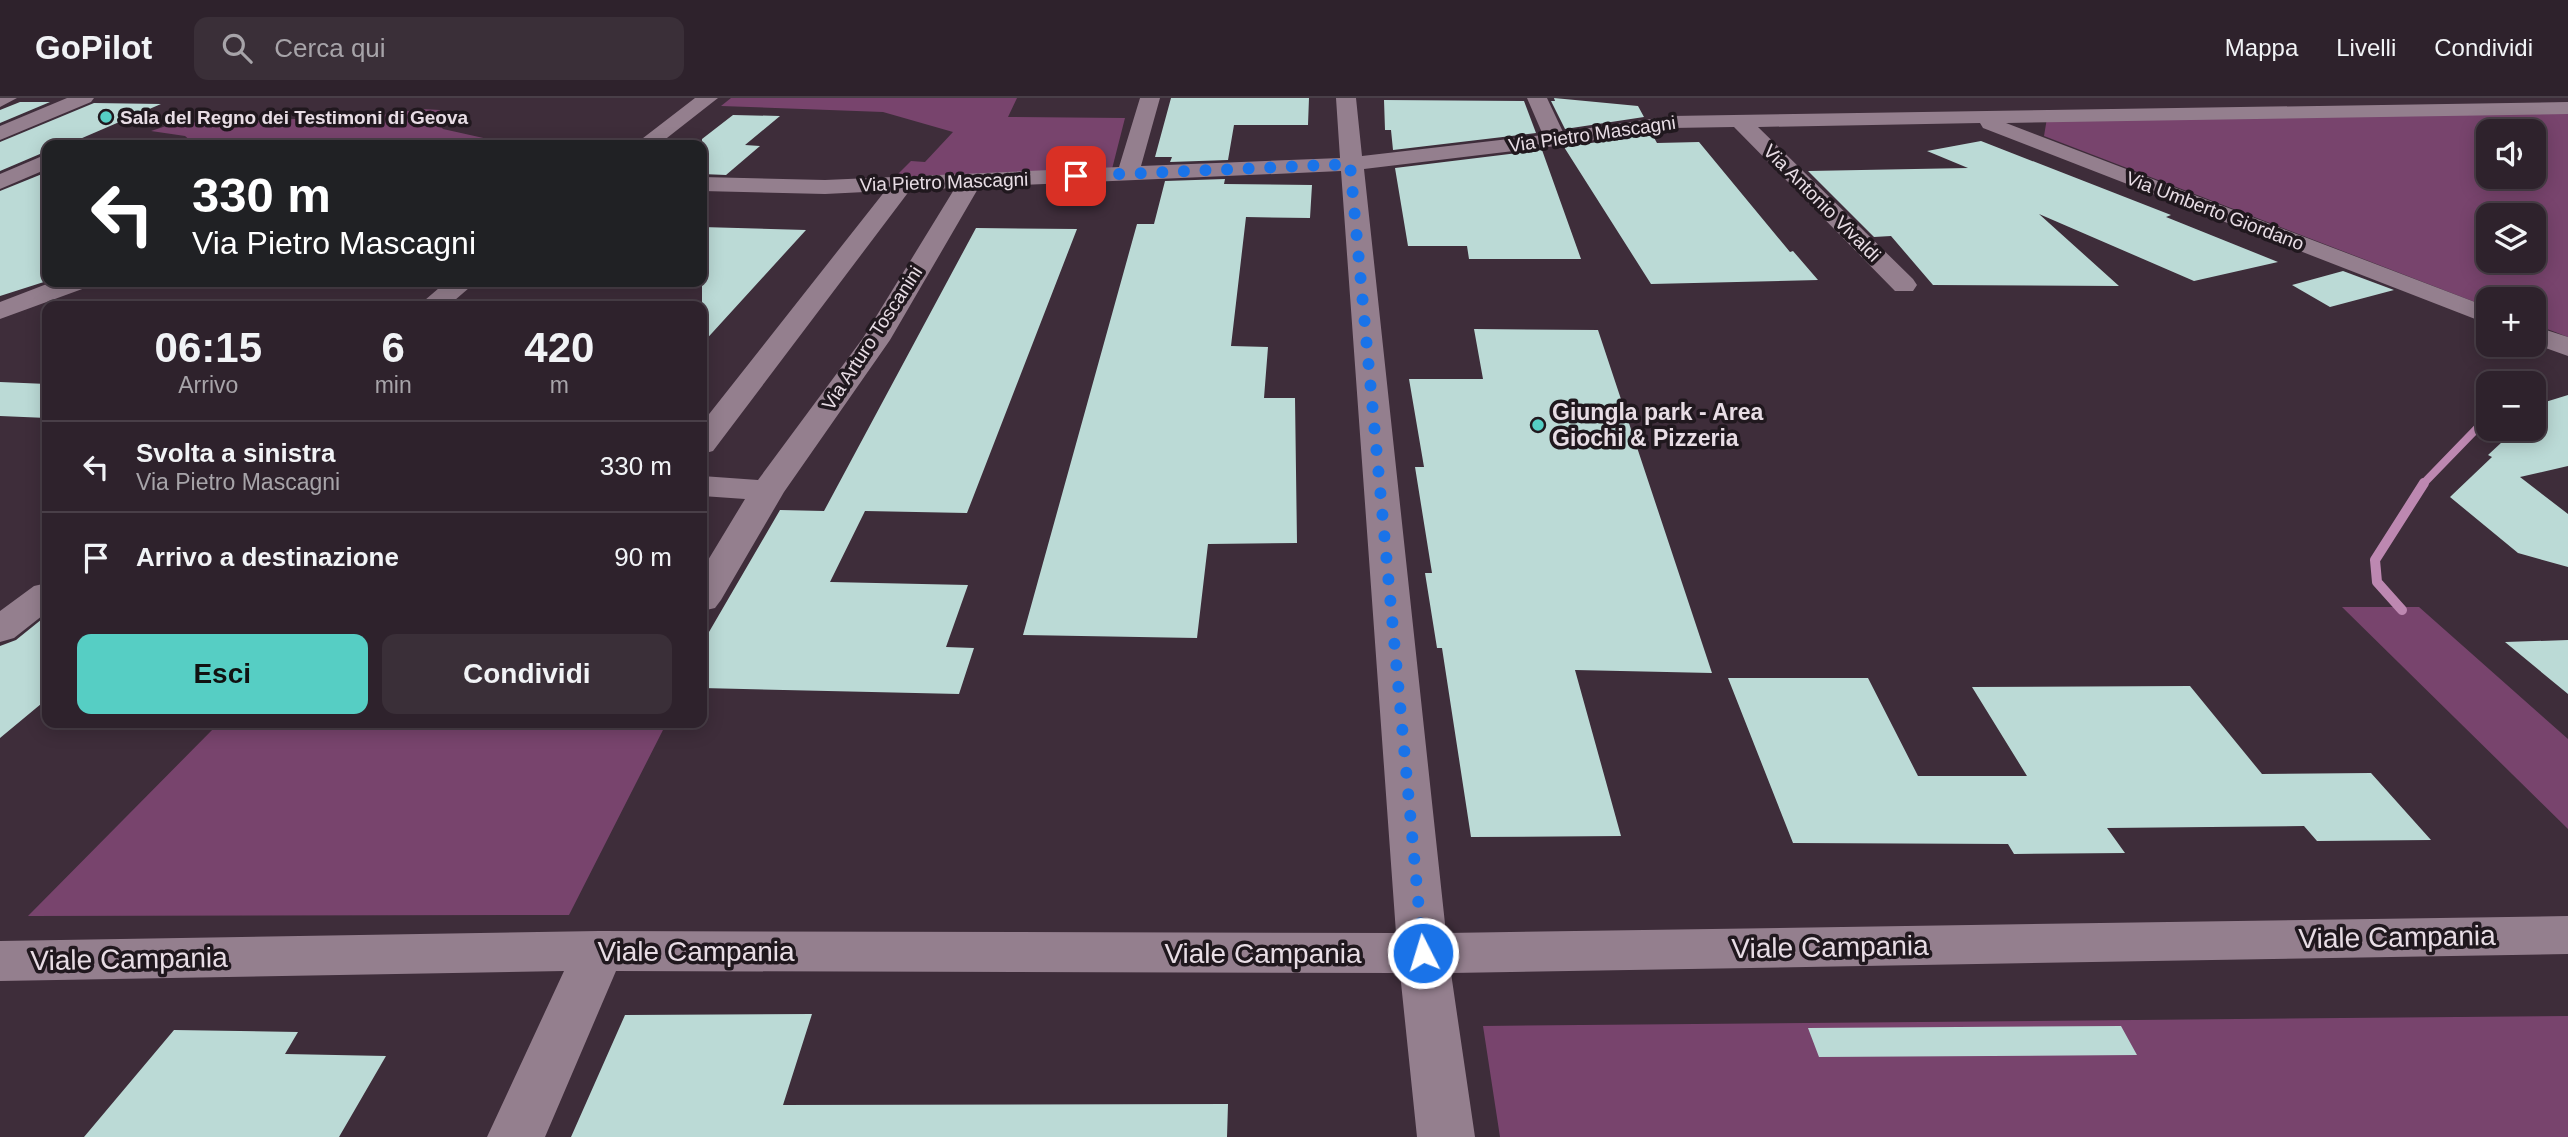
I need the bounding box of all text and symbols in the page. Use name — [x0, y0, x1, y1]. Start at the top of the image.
search box — [194, 17, 684, 80]
text: GoPilot — [35, 29, 152, 66]
icon: search — [218, 29, 256, 67]
text: Cerca qui — [274, 33, 386, 63]
text: Mappa — [2225, 34, 2298, 61]
text: Livelli — [2336, 34, 2396, 61]
text: Condividi — [2434, 34, 2533, 61]
place label: Sala del Regno dei Testimoni di Geova — [120, 107, 468, 128]
marker: Sala del Regno dei Testimoni di Geova — [98, 109, 114, 125]
street label: Via Pietro Mascagni — [1507, 112, 1677, 156]
map controls — [2476, 119, 2546, 441]
button: sound — [2476, 119, 2546, 189]
street label: Via Antonio Vivaldi — [1759, 140, 1885, 266]
pin — [1046, 146, 1106, 206]
icon: arrive — [1057, 157, 1095, 195]
street label: Via Umberto Giordano — [2123, 167, 2307, 255]
icon: left — [77, 168, 168, 259]
text: 330 m — [192, 168, 331, 222]
street label: Via Pietro Mascagni — [859, 169, 1029, 195]
button: layers — [2476, 203, 2546, 273]
text: Via Pietro Mascagni — [192, 225, 476, 261]
street label: Via Arturo Toscanini — [818, 262, 926, 414]
button: + — [2476, 287, 2546, 357]
text: 06:15 — [155, 324, 262, 371]
text: 6 — [381, 324, 405, 371]
text: 420 — [524, 324, 594, 371]
button: − — [2476, 371, 2546, 441]
text: Arrivo — [178, 372, 238, 398]
text: min — [375, 372, 412, 398]
text: m — [550, 372, 569, 398]
place label: Giungla park - Area Giochi & Pizzeria — [1552, 399, 1764, 451]
marker: Giungla park - Area Giochi & Pizzeria — [1530, 417, 1546, 433]
text: Svolta a sinistra — [136, 438, 335, 468]
icon: left — [77, 448, 115, 486]
text: 330 m — [600, 451, 672, 481]
text: Via Pietro Mascagni — [136, 469, 340, 495]
icon: arrive — [77, 539, 115, 577]
text: Arrivo a destinazione — [136, 542, 399, 572]
text: 90 m — [614, 542, 672, 572]
button: Esci — [77, 634, 368, 714]
button: Condividi — [382, 634, 672, 714]
position arrow — [1386, 916, 1460, 990]
street label: Viale Campania — [2298, 920, 2496, 954]
street label: Viale Campania — [1731, 930, 1929, 964]
street label: Viale Campania — [597, 936, 795, 967]
street label: Viale Campania — [1164, 938, 1362, 969]
street label: Viale Campania — [30, 942, 228, 976]

